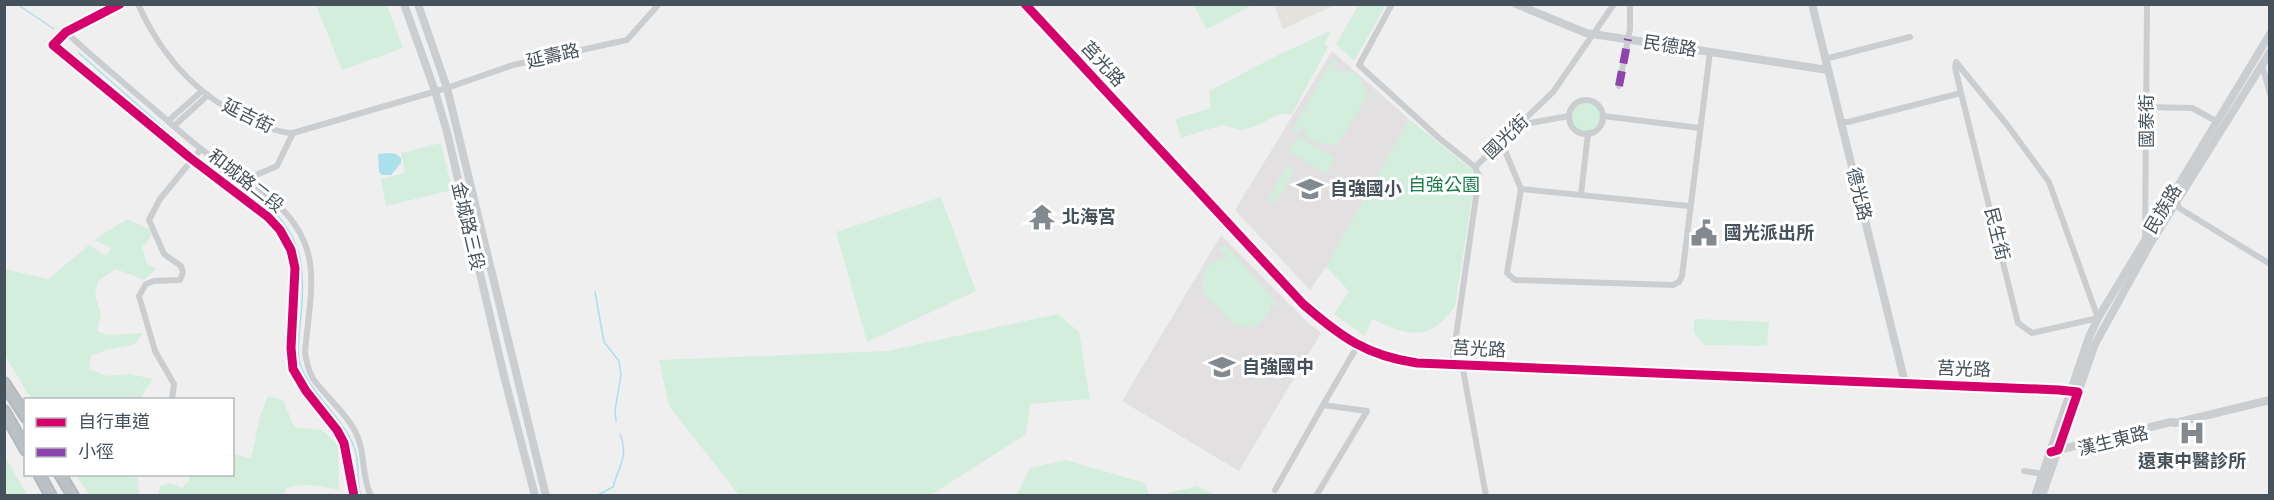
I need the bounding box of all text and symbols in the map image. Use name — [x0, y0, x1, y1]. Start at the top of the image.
street label: 民德路 — [1642, 31, 1698, 60]
street label: 莒光路 — [1077, 37, 1129, 91]
street label: 延壽路 — [524, 39, 582, 72]
street label: 延吉街 — [219, 94, 277, 137]
street label: 國泰街 — [2136, 94, 2157, 148]
street label: 國光街 — [1479, 110, 1532, 163]
street label: 和城路二段 — [204, 145, 288, 217]
street label: 德光路 — [1843, 165, 1876, 223]
school or university icon: 自強國小 — [1295, 174, 1325, 204]
park label: 自強公園 — [1408, 174, 1480, 195]
place label: 自強國小 — [1330, 178, 1402, 199]
street label: 金城路三段 — [448, 180, 489, 272]
street label: 民族路 — [2140, 180, 2185, 237]
temple icon: 北海宮 — [1027, 202, 1057, 232]
street label: 民生街 — [1981, 205, 2014, 263]
place label: 北海宮 — [1062, 206, 1116, 227]
public building icon: 國光派出所 — [1689, 218, 1719, 248]
place label: 國光派出所 — [1724, 222, 1814, 243]
street label: 莒光路 — [1452, 337, 1507, 360]
school or university icon: 自強國中 — [1207, 352, 1237, 382]
place label: 自強國中 — [1242, 356, 1314, 377]
street label: 莒光路 — [1937, 357, 1991, 380]
legend — [24, 398, 234, 476]
text: 自行車道 — [78, 411, 150, 432]
hospital icon: 遠東中醫診所 — [2177, 418, 2207, 448]
street label: 漢生東路 — [2075, 422, 2150, 459]
text: 小徑 — [78, 441, 114, 462]
place label: 遠東中醫診所 — [2138, 450, 2246, 471]

